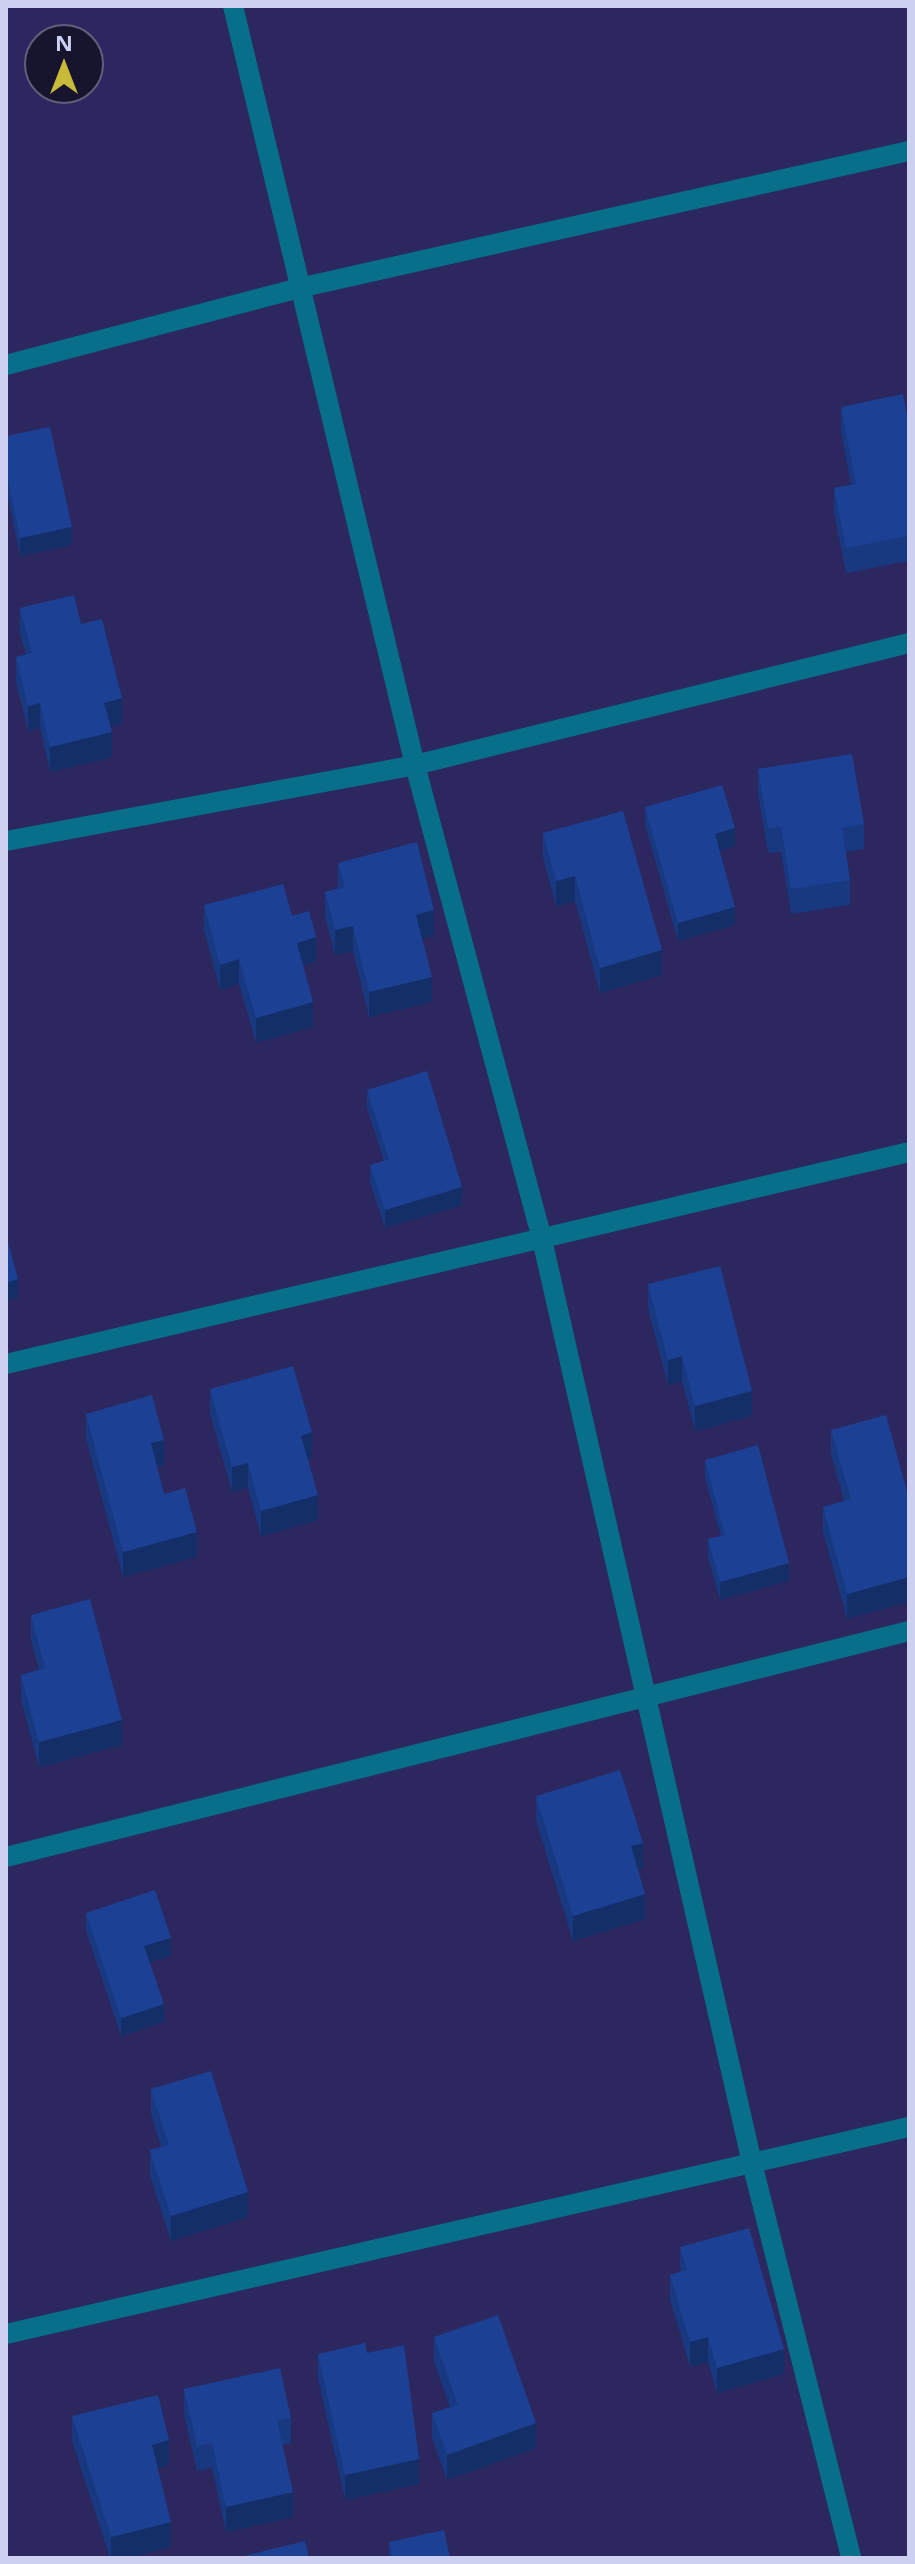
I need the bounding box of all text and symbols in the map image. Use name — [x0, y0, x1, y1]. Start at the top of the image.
north arrow — [24, 24, 104, 104]
text: N — [55, 27, 73, 57]

